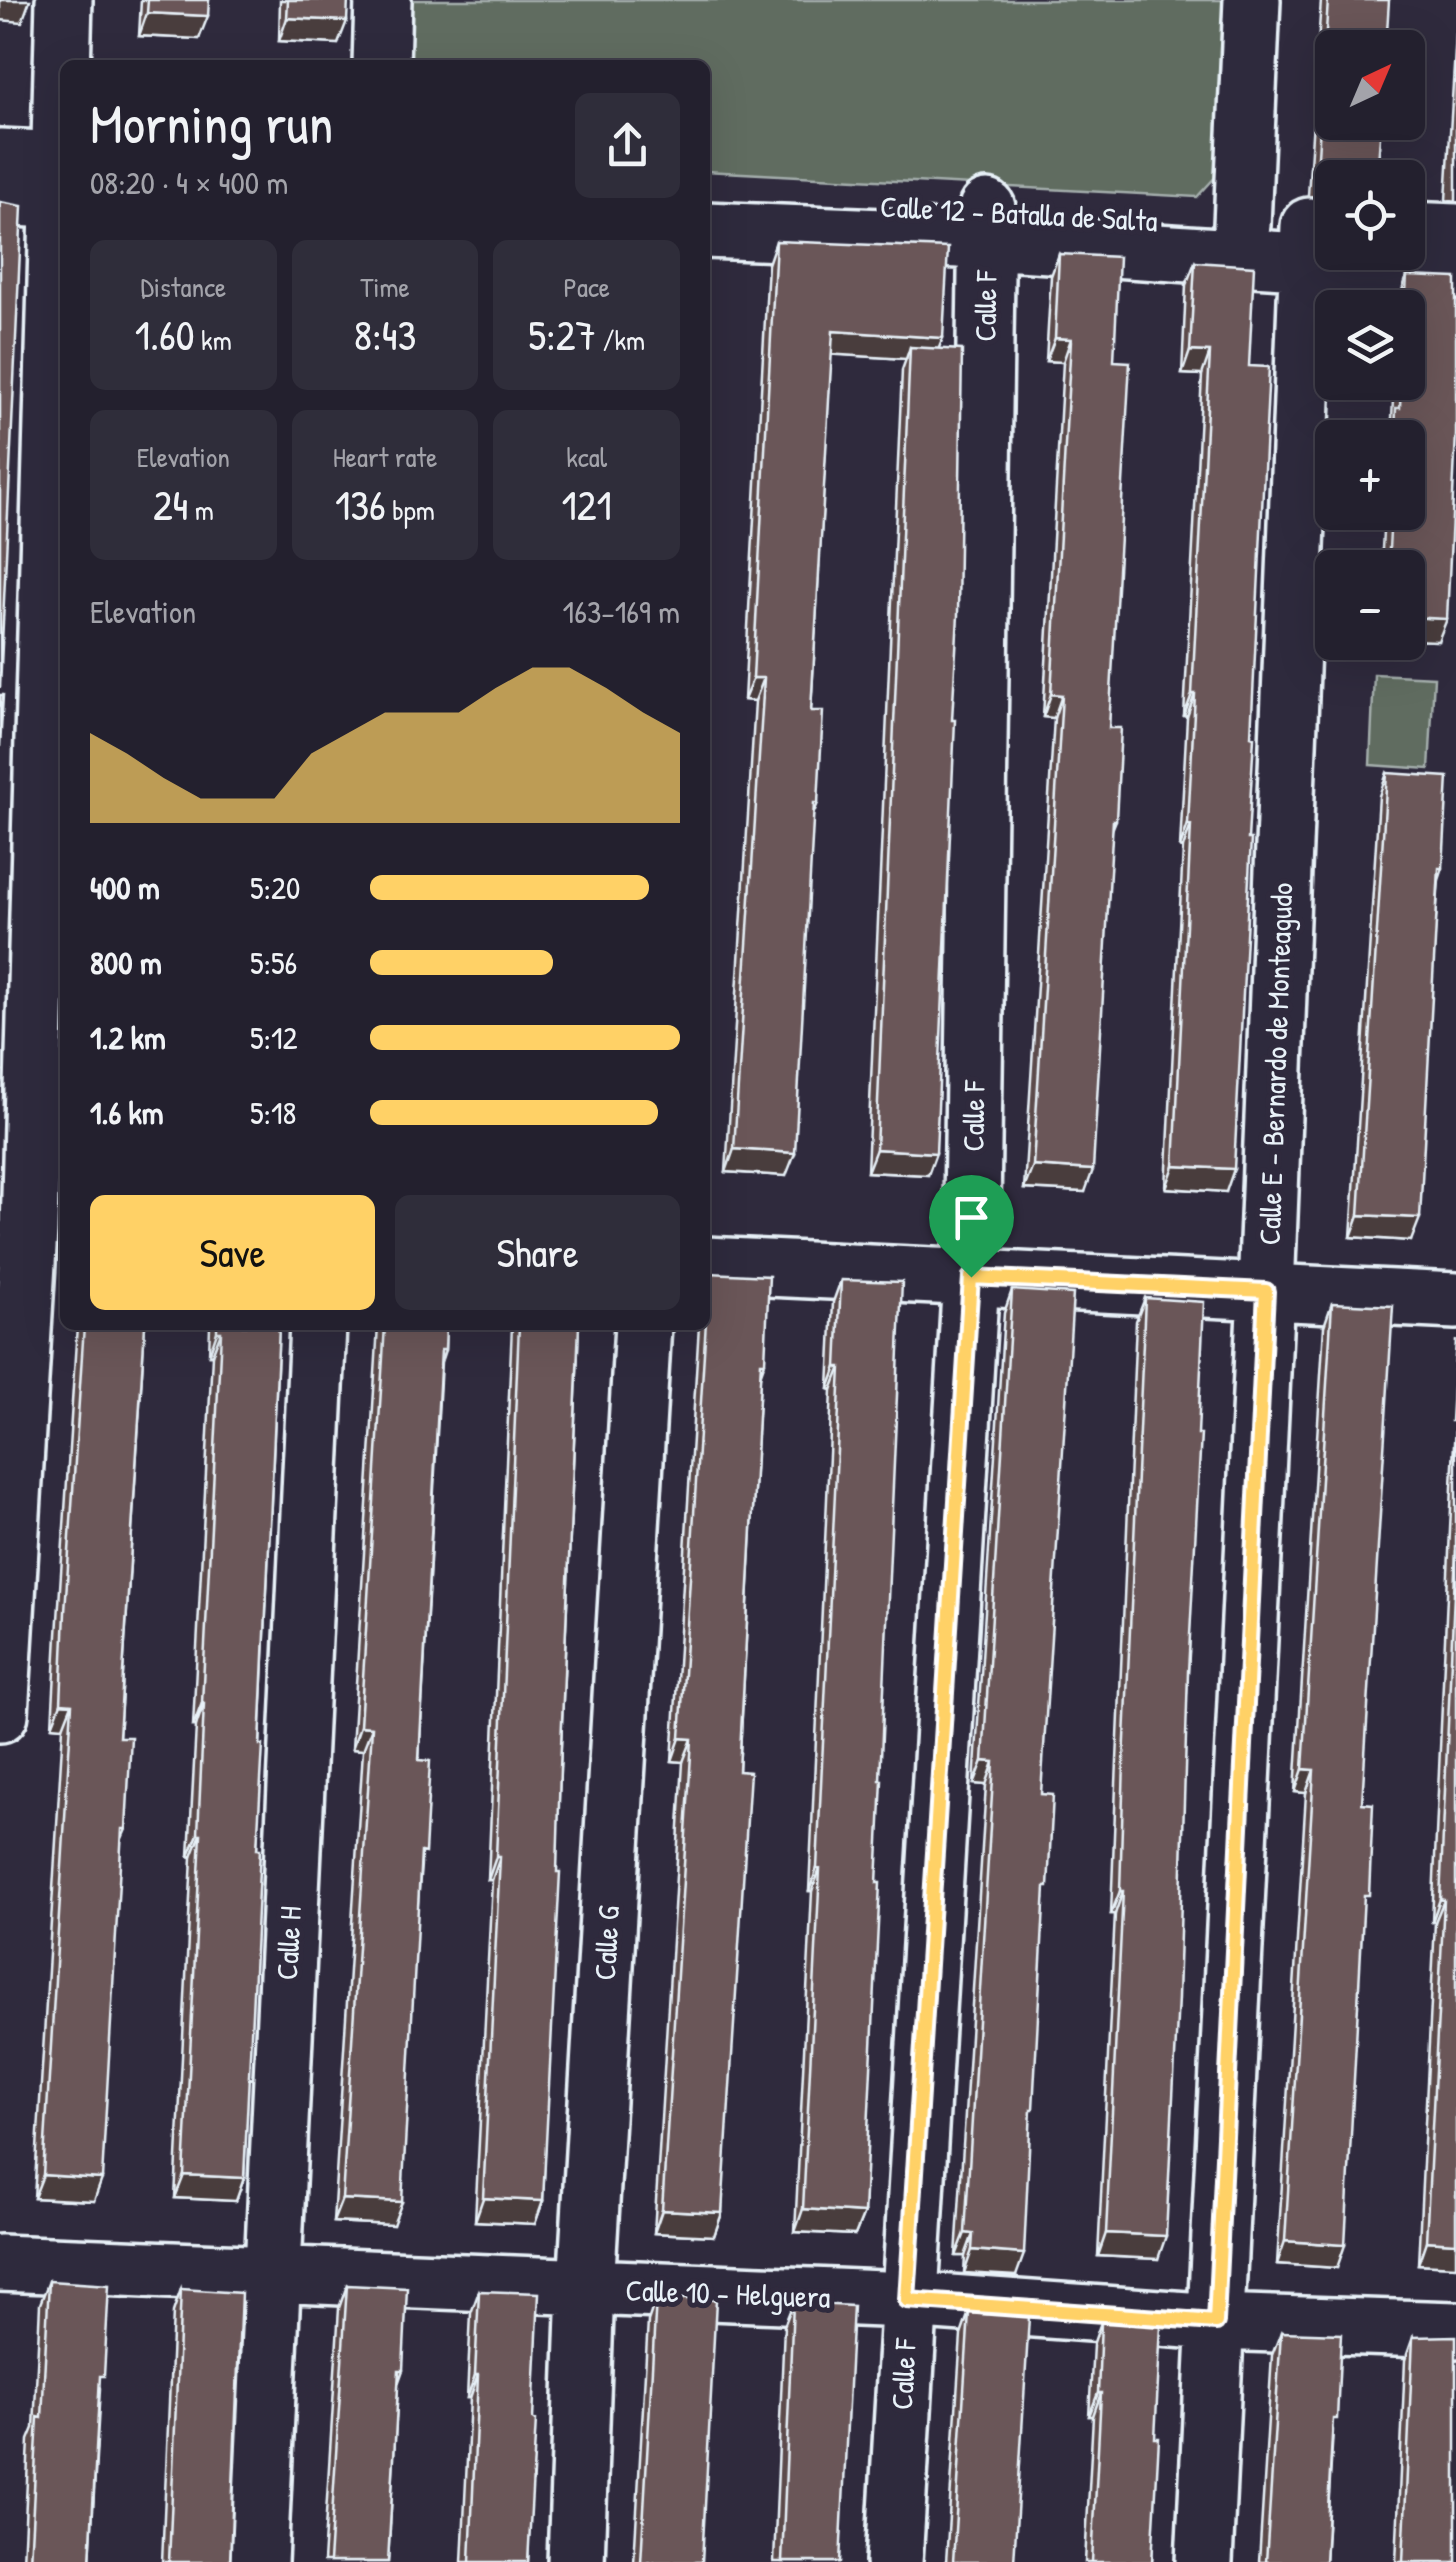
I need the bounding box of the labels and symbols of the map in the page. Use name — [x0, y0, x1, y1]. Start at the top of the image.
north arrow — [1315, 30, 1425, 140]
street label: Calle 12 - Batalla de Salta — [879, 186, 1159, 240]
street label: Calle F — [964, 269, 1006, 342]
street label: Calle E - Bernardo de Monteagudo — [1249, 882, 1301, 1246]
street label: Calle F — [952, 1079, 994, 1152]
pin — [929, 1175, 1014, 1278]
street label: Calle G — [584, 1904, 628, 1981]
street label: Calle H — [266, 1905, 310, 1981]
street label: Calle 10 - Helguera — [625, 2269, 831, 2317]
street label: Calle F — [881, 2337, 925, 2411]

